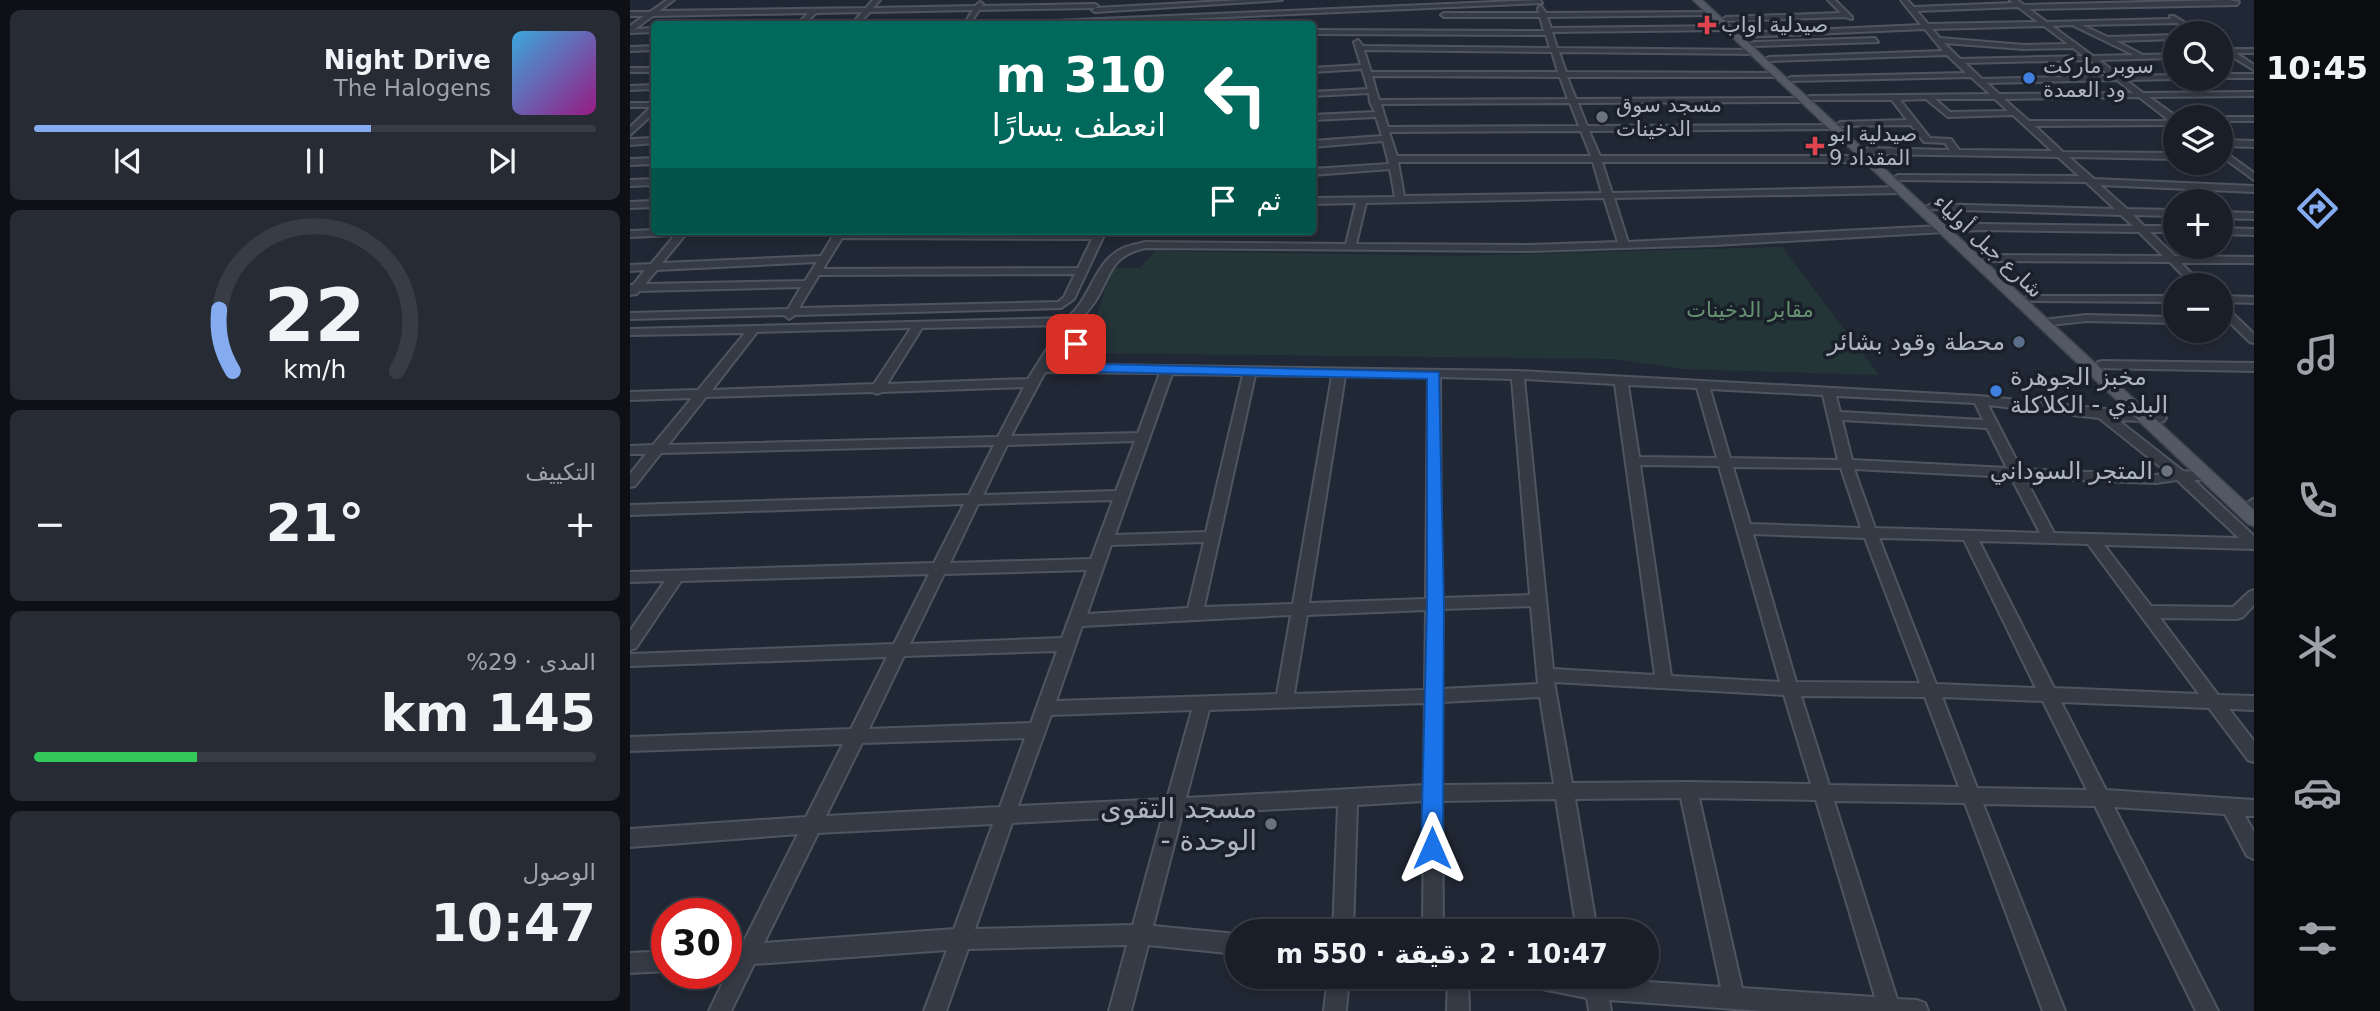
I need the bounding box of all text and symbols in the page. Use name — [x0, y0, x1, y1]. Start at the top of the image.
place label: صيدلية اواب — [1721, 13, 1828, 37]
marker: صيدلية اواب — [1699, 17, 1715, 33]
map controls — [2163, 21, 2233, 343]
button: search — [2163, 21, 2233, 91]
text: Night Drive — [324, 45, 491, 75]
text: 310 m — [996, 47, 1166, 104]
icon: left — [1190, 49, 1281, 140]
text: 10:45 — [2266, 49, 2368, 87]
place label: سوبر ماركت ود العمدة — [2043, 54, 2154, 102]
marker: سوبر ماركت ود العمدة — [2021, 70, 2037, 86]
text: The Halogens — [334, 75, 491, 101]
place label: مسجد سوق الدخينات — [1616, 93, 1722, 141]
button: layers — [2163, 105, 2233, 175]
text: انعطف يسارًا — [992, 106, 1166, 144]
marker: مسجد سوق الدخينات — [1594, 109, 1610, 125]
place label: صيدلية ابو المقداد 9 — [1828, 122, 1917, 170]
marker: صيدلية ابو المقداد 9 — [1807, 138, 1823, 154]
icon: previous — [109, 142, 147, 180]
icon: pause — [296, 142, 334, 180]
icon: next — [483, 142, 521, 180]
icon: arrive — [1204, 182, 1242, 220]
icon: directions — [2293, 184, 2342, 233]
text: ثم — [1256, 186, 1281, 216]
street label: شارع جبل أولياء — [1929, 188, 2049, 303]
button: + — [2163, 189, 2233, 259]
button: − — [2163, 273, 2233, 343]
text: 22 — [264, 274, 366, 359]
park label: مقابر الدخينات — [1686, 298, 1814, 322]
pin — [1046, 314, 1106, 374]
icon: arrive — [1057, 325, 1095, 363]
place label: محطة وقود بشائر — [1826, 328, 2005, 356]
icon: music — [2293, 330, 2342, 379]
marker: محطة وقود بشائر — [2011, 334, 2027, 350]
text: km/h — [283, 355, 347, 384]
place label: مخبز الجوهرة البلدي - الكلاكلة — [2010, 363, 2168, 419]
marker: مخبز الجوهرة البلدي - الكلاكلة — [1988, 383, 2004, 399]
place label: المتجر السوداني — [1990, 457, 2153, 485]
text: التكييف — [525, 459, 596, 485]
marker: المتجر السوداني — [2159, 463, 2175, 479]
icon: phone — [2293, 476, 2342, 525]
text: 21° — [266, 493, 364, 553]
text: − — [34, 502, 66, 546]
text: + — [564, 502, 596, 546]
icon: climate — [2293, 622, 2342, 671]
text: المدى · 29% — [466, 649, 596, 675]
text: 145 km — [381, 683, 596, 743]
icon: car — [2293, 768, 2342, 817]
place label: مسجد التقوى - الوحدة — [1100, 792, 1257, 857]
position arrow — [1395, 811, 1469, 885]
marker: مسجد التقوى - الوحدة — [1263, 816, 1279, 832]
text: الوصول — [523, 859, 596, 885]
text: 10:47 — [430, 893, 596, 953]
speed limit sign: 30 — [651, 898, 742, 989]
icon: filters — [2293, 914, 2342, 963]
text: 10:47 · 2 دقيقة · 550 m — [1276, 939, 1608, 969]

